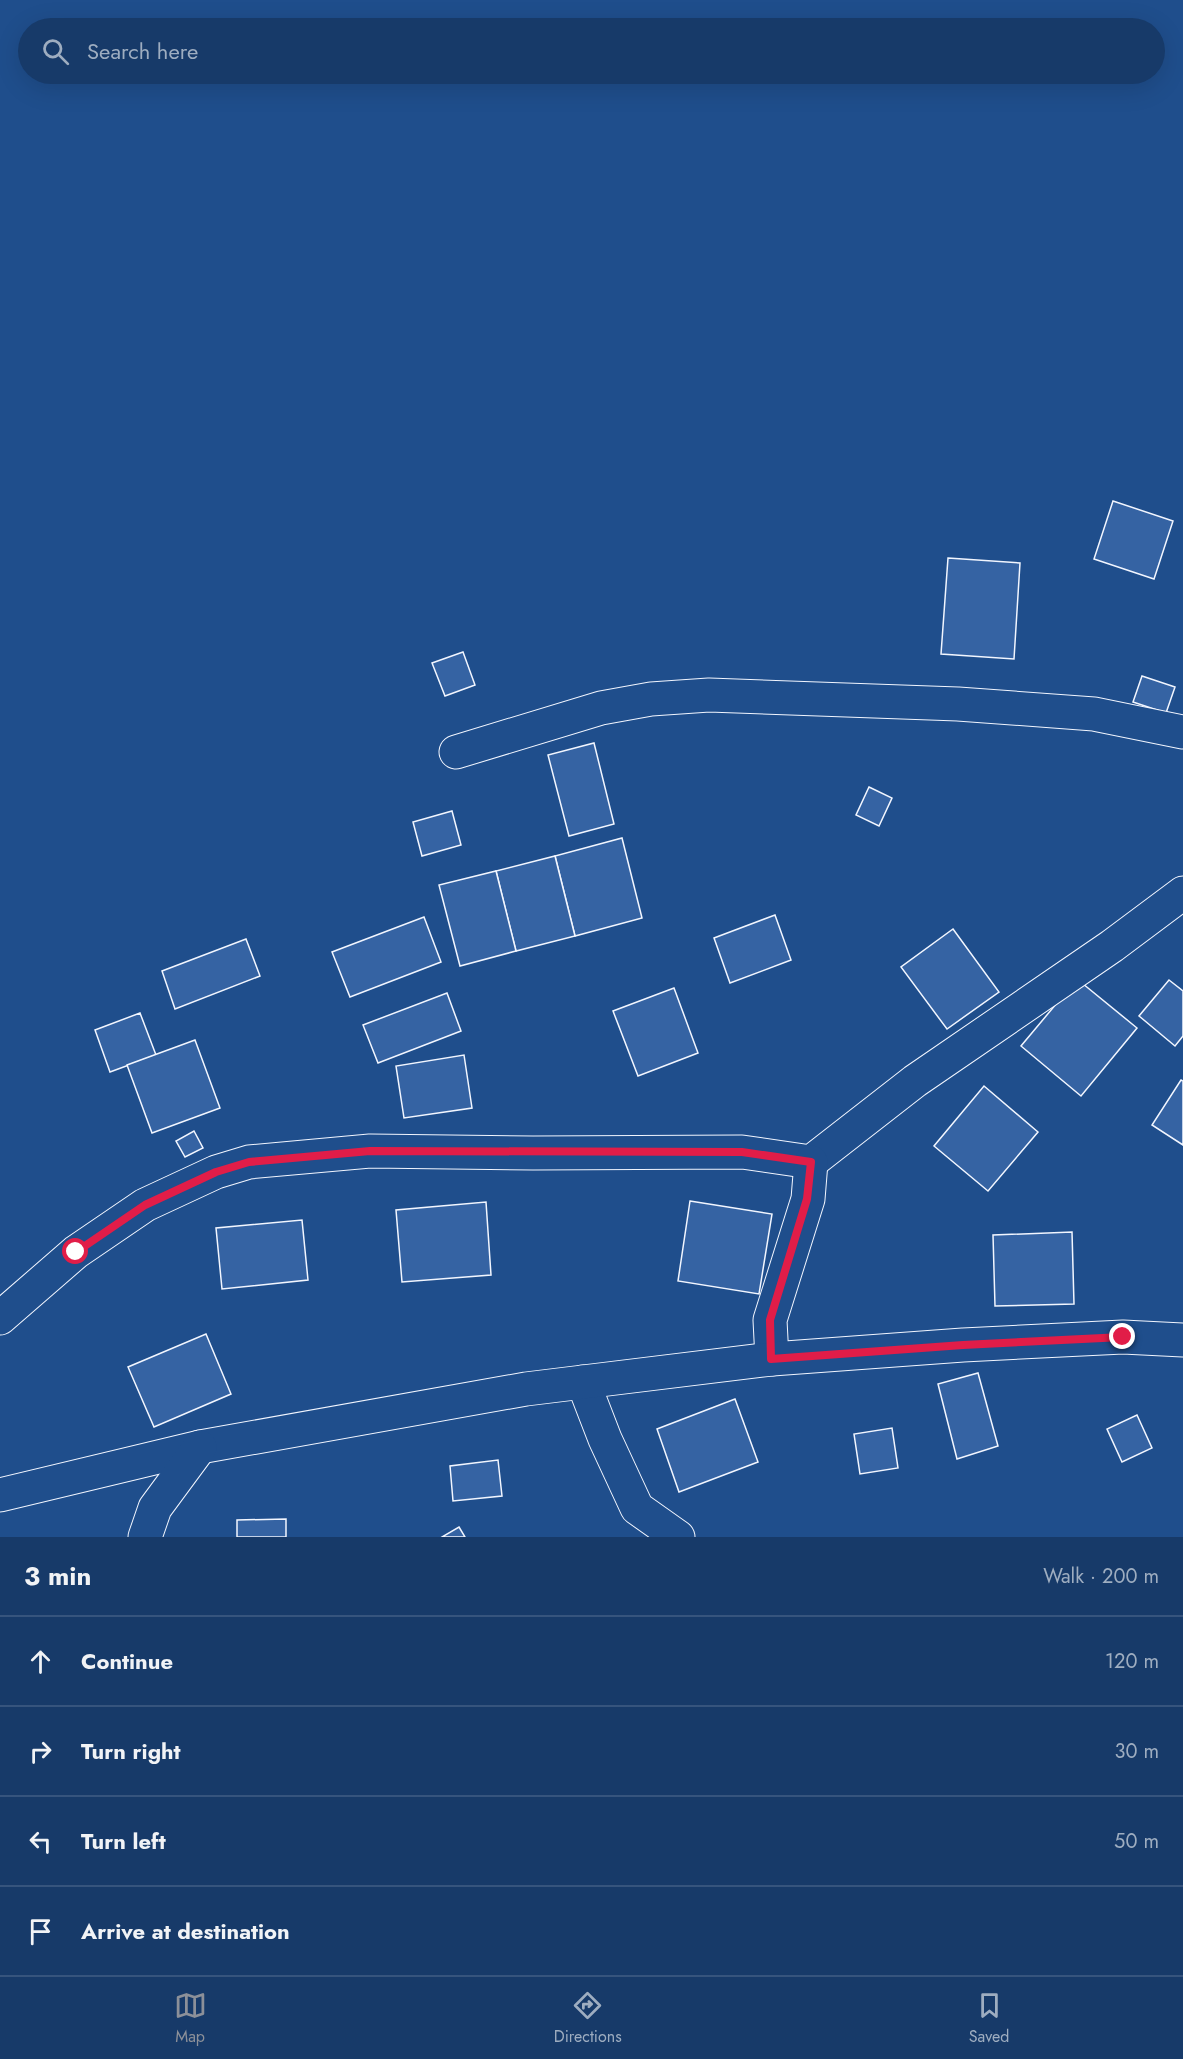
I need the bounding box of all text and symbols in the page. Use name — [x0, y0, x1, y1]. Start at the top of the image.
search box — [18, 18, 1165, 84]
icon: search — [39, 35, 72, 68]
text: Search here — [87, 35, 198, 67]
route start — [62, 1238, 88, 1264]
route end — [1109, 1323, 1135, 1349]
text: 3 min — [24, 1557, 91, 1595]
text: Walk · 200 m — [1043, 1562, 1159, 1591]
icon: ahead — [24, 1645, 57, 1678]
text: Continue — [81, 1645, 173, 1677]
text: 120 m — [1105, 1647, 1159, 1676]
icon: right — [24, 1735, 57, 1768]
text: Turn right — [81, 1735, 181, 1767]
text: 30 m — [1114, 1737, 1159, 1766]
icon: left — [24, 1825, 57, 1858]
text: Turn left — [81, 1825, 166, 1857]
text: 50 m — [1114, 1827, 1159, 1856]
icon: arrive — [24, 1915, 57, 1948]
text: Arrive at destination — [81, 1915, 290, 1947]
tab: Map — [174, 1989, 207, 2048]
tab: Directions — [554, 1989, 622, 2048]
tab: Saved — [969, 1989, 1009, 2048]

